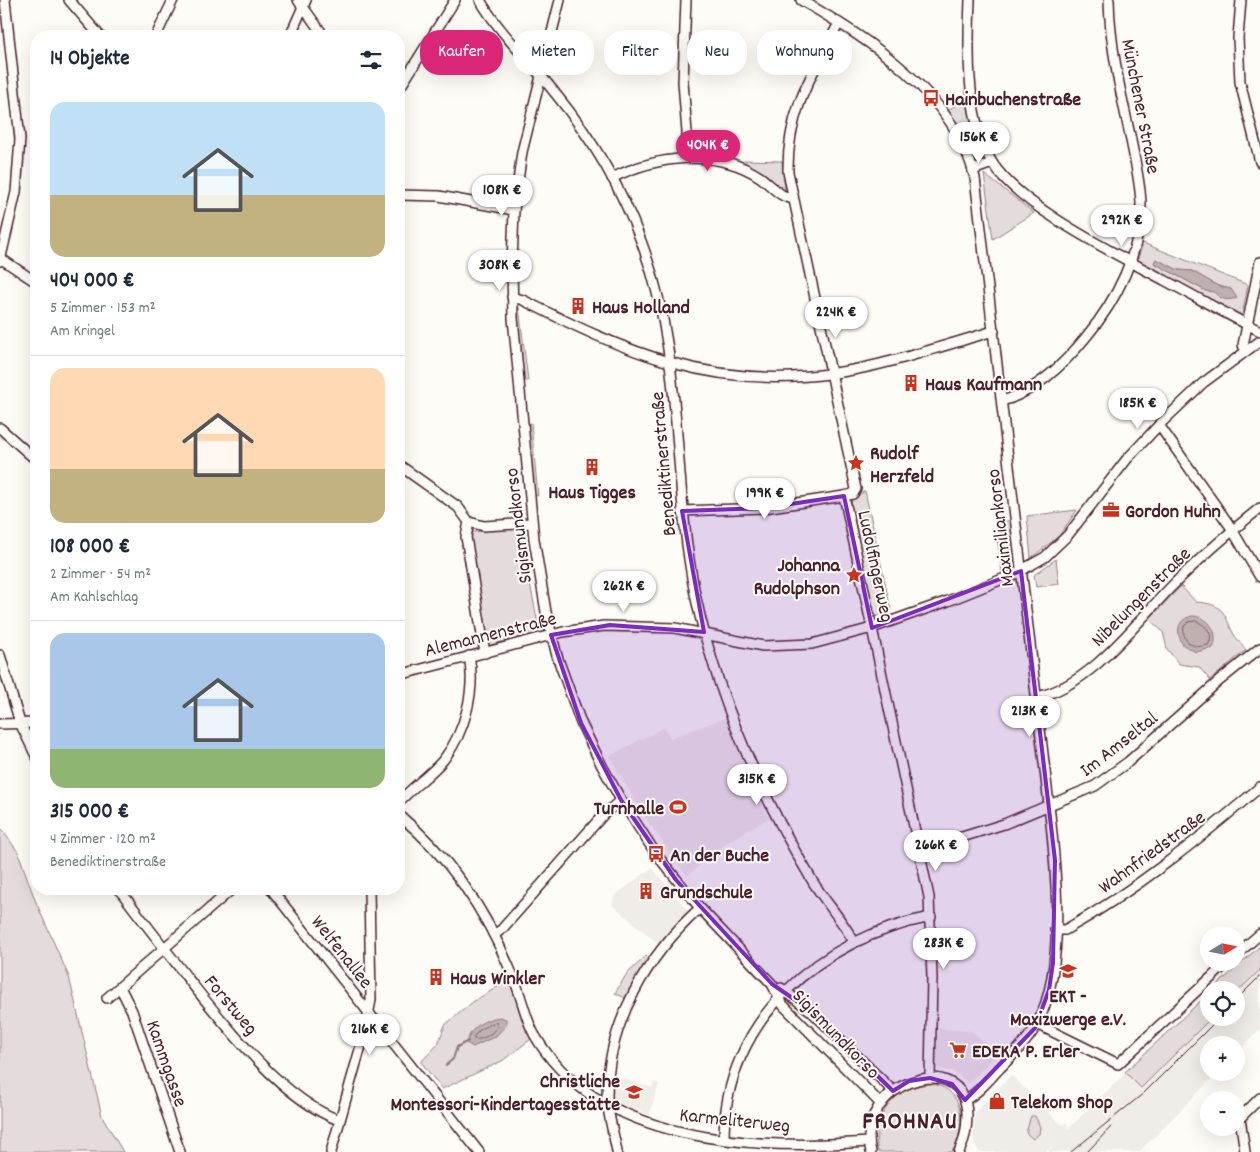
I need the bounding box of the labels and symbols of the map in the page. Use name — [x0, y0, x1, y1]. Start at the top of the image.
street label: Münchener Straße — [1112, 37, 1166, 177]
place label: Hainbuchenstraße — [945, 87, 1081, 115]
bus stop icon: Hainbuchenstraße — [921, 88, 941, 108]
pin: 156K € — [938, 121, 1020, 164]
pin: 404K € — [667, 130, 749, 172]
pin: 108K € — [461, 174, 543, 217]
pin: 292K € — [1081, 204, 1163, 247]
pin: 308K € — [459, 250, 541, 292]
place label: Haus Holland — [592, 295, 690, 323]
building icon: Haus Holland — [568, 296, 588, 316]
pin: 224K € — [795, 296, 877, 339]
place label: Haus Kaufmann — [925, 372, 1042, 400]
building icon: Haus Kaufmann — [901, 373, 921, 393]
pin: 185K € — [1097, 388, 1179, 430]
street label: Benediktinerstraße — [645, 390, 685, 537]
place label: Rudolf Herzfeld — [870, 441, 934, 492]
place icon: Rudolf Herzfeld — [846, 453, 866, 473]
building icon: Haus Tigges — [582, 457, 602, 477]
street label: Sigismundkorso — [499, 466, 541, 585]
street label: Maximiliankorso — [981, 467, 1023, 588]
pin: 199K € — [724, 478, 806, 520]
place label: Haus Tigges — [548, 480, 636, 508]
place label: Gordon Huhn — [1125, 499, 1221, 527]
office icon: Gordon Huhn — [1101, 500, 1121, 520]
street label: Ludolfingerweg — [849, 508, 900, 625]
street label: Nibelungenstraße — [1086, 542, 1199, 654]
place label: Johanna Rudolphson — [754, 553, 841, 604]
place icon: Johanna Rudolphson — [844, 565, 864, 585]
pin: 262K € — [583, 570, 665, 613]
street label: Alemannenstraße — [422, 606, 560, 666]
pin: 213K € — [989, 696, 1071, 738]
street label: Im Amseltal — [1075, 706, 1165, 785]
pin: 315K € — [716, 764, 798, 806]
place label: Turnhalle — [594, 796, 664, 824]
sports icon: Turnhalle — [668, 797, 688, 817]
street label: Wahnfriedstraße — [1093, 805, 1212, 902]
pin: 266K € — [895, 830, 977, 872]
place label: An der Buche — [670, 843, 769, 871]
bus stop icon: An der Buche — [646, 844, 666, 864]
place label: Grundschule — [660, 880, 753, 908]
building icon: Grundschule — [636, 881, 656, 901]
street label: Welfenallee — [303, 910, 378, 996]
north arrow — [1200, 926, 1245, 971]
pin: 283K € — [903, 928, 985, 970]
school or university icon: EKT - Maxizwerge e.V. — [1058, 961, 1078, 981]
place label: Haus Winkler — [450, 966, 545, 994]
building icon: Haus Winkler — [426, 967, 446, 987]
street label: Forstweg — [196, 970, 263, 1042]
street label: Sigismundkorso — [784, 984, 885, 1087]
place label: EKT - Maxizwerge e.V. — [1010, 984, 1126, 1035]
pin: 216K € — [329, 1014, 411, 1056]
street label: Kammgasse — [137, 1017, 193, 1111]
place label: EDEKA P. Erler — [972, 1039, 1080, 1067]
supermarket icon: EDEKA P. Erler — [948, 1040, 968, 1060]
place label: Christliche Montessori-Kindertagesstätte — [390, 1069, 620, 1120]
school or university icon: Christliche Montessori-Kindertagesstätte — [624, 1082, 644, 1102]
place label: Telekom Shop — [1011, 1090, 1113, 1118]
shop icon: Telekom Shop — [987, 1091, 1007, 1111]
street label: Karmeliterweg — [678, 1102, 791, 1142]
district label: FROHNAU — [862, 1105, 958, 1141]

